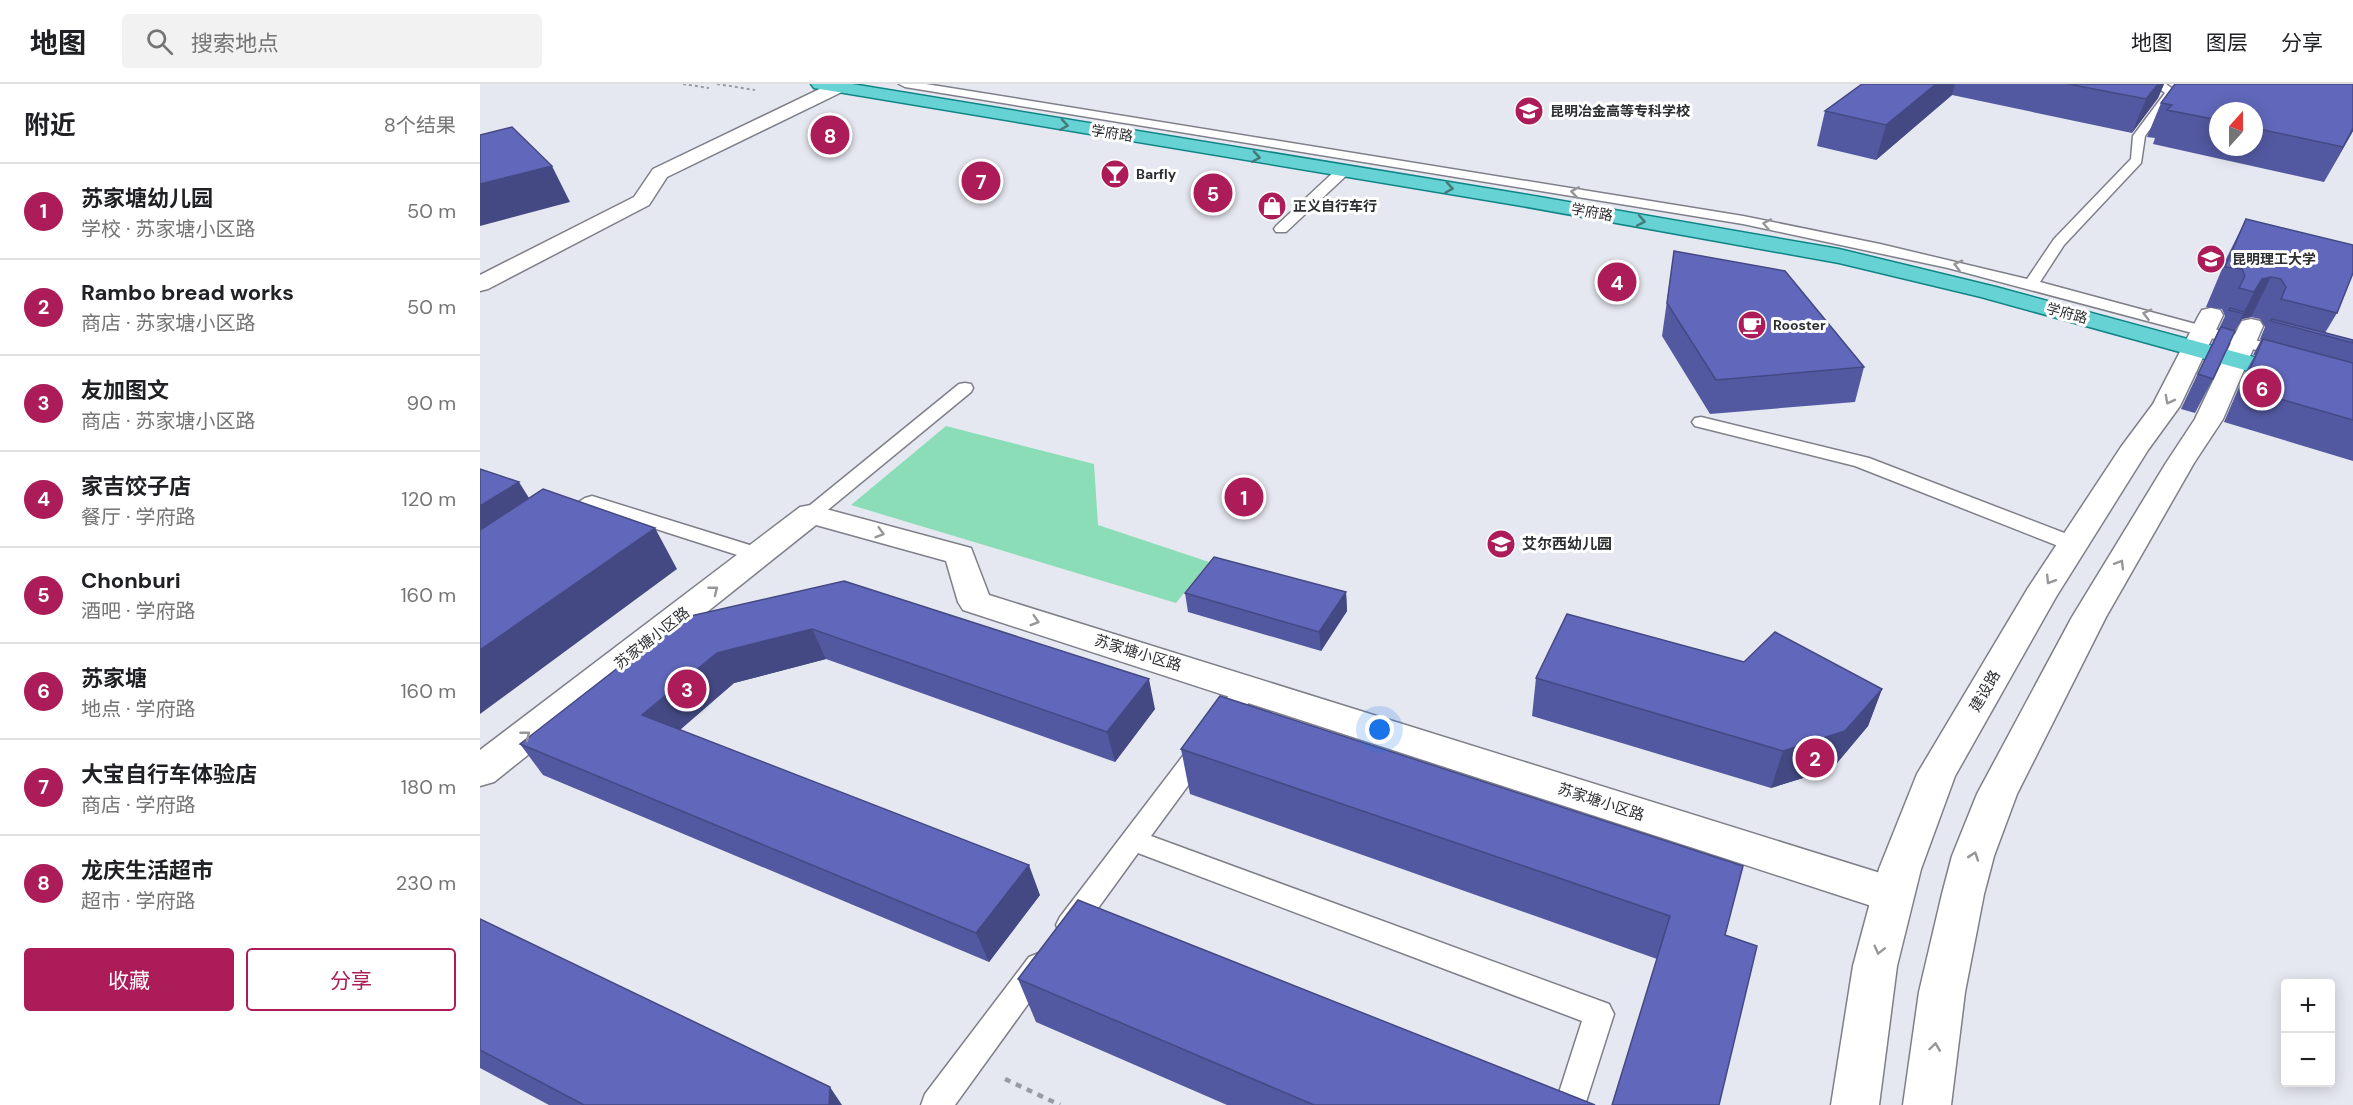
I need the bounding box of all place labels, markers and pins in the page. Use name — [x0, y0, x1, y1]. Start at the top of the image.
school or university icon: 昆明冶金高等专科学校 — [1513, 95, 1545, 127]
place label: 昆明冶金高等专科学校 — [1550, 102, 1690, 120]
pin: 8 — [810, 112, 850, 158]
pin: 7 — [962, 158, 1000, 204]
bar icon: Barfly — [1099, 158, 1131, 190]
place label: Barfly — [1136, 165, 1177, 183]
pin: 5 — [1194, 170, 1232, 216]
shop icon: 正义自行车行 — [1256, 190, 1288, 222]
place label: 正义自行车行 — [1293, 197, 1377, 215]
school or university icon: 昆明理工大学 — [2195, 243, 2227, 275]
place label: 昆明理工大学 — [2232, 250, 2316, 268]
pin: 4 — [1598, 260, 1636, 304]
cafe icon: Rooster — [1736, 309, 1768, 341]
place label: Rooster — [1773, 316, 1826, 334]
pin: 6 — [2242, 366, 2282, 410]
pin: 1 — [1224, 474, 1263, 520]
school or university icon: 艾尔西幼儿园 — [1485, 528, 1517, 560]
place label: 艾尔西幼儿园 — [1522, 534, 1612, 554]
pin: 3 — [668, 666, 706, 712]
pin: 2 — [1796, 736, 1834, 780]

